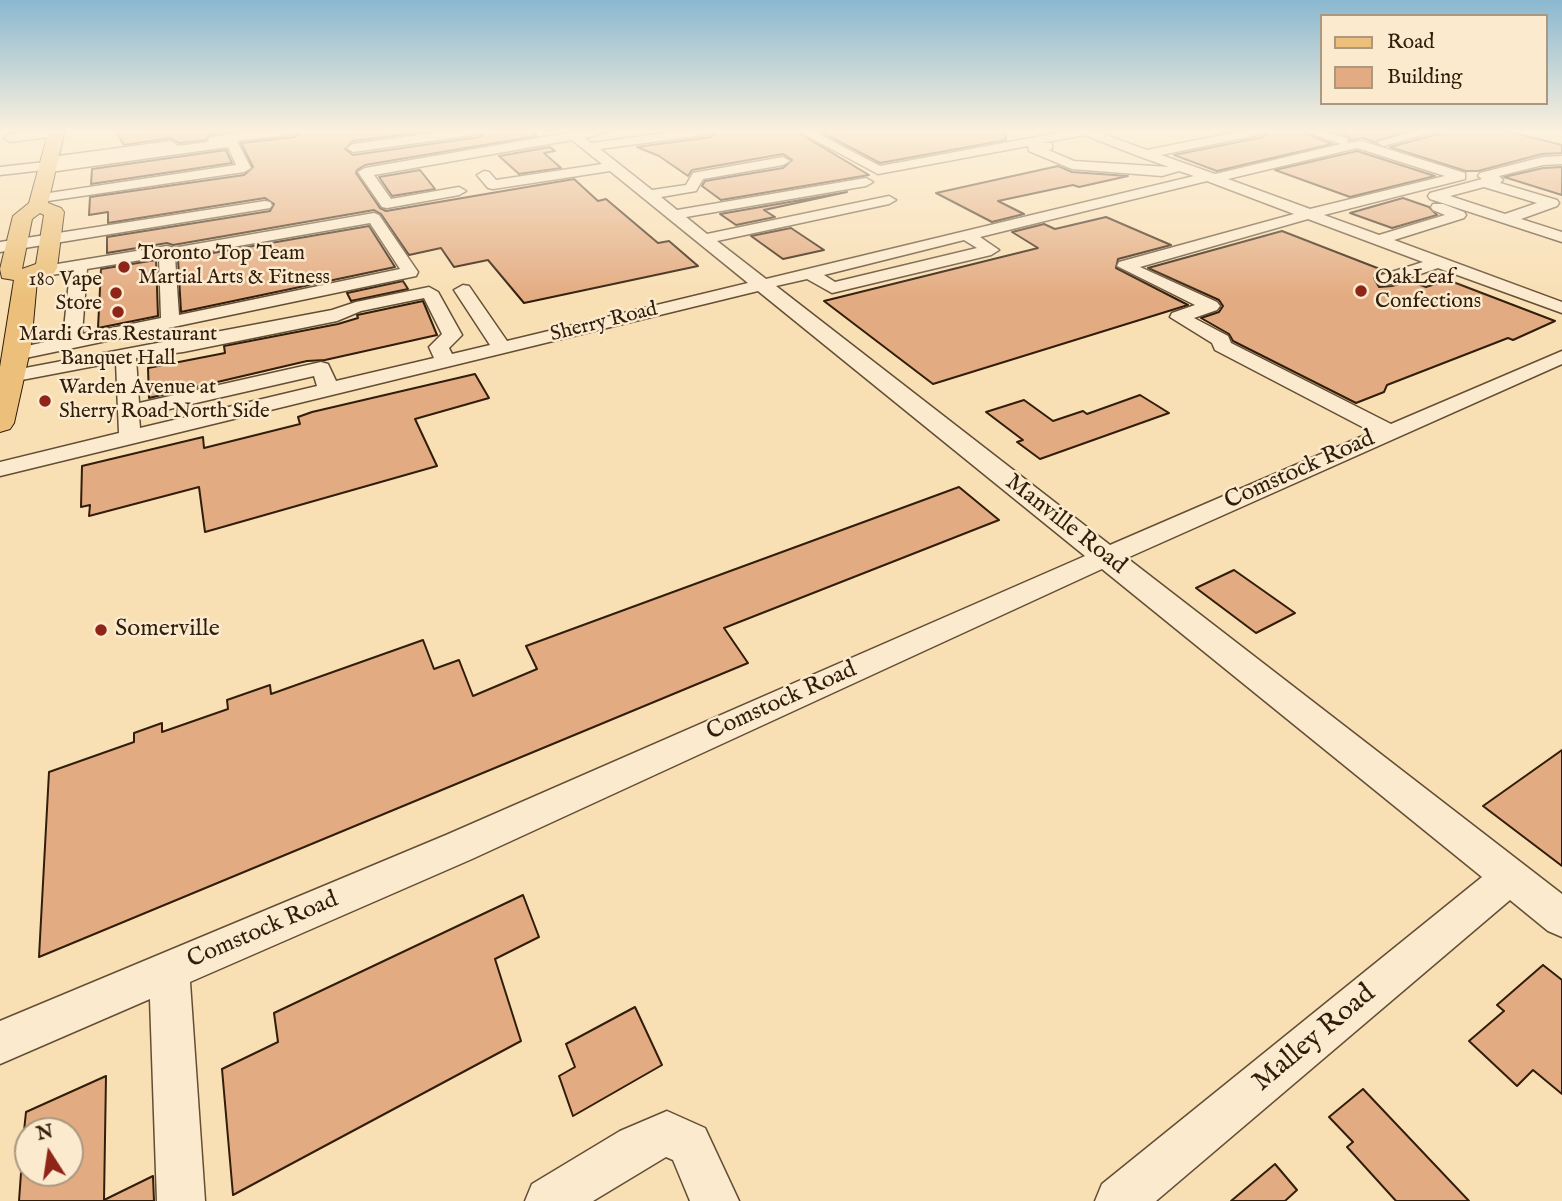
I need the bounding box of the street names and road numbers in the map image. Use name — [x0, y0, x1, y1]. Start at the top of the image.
street label: Sherry Road — [548, 298, 660, 348]
street label: Comstock Road — [1221, 425, 1379, 517]
street label: Manville Road — [999, 469, 1131, 581]
street label: Comstock Road — [703, 656, 861, 748]
street label: Comstock Road — [183, 886, 343, 976]
street label: Malley Road — [1247, 978, 1383, 1100]

